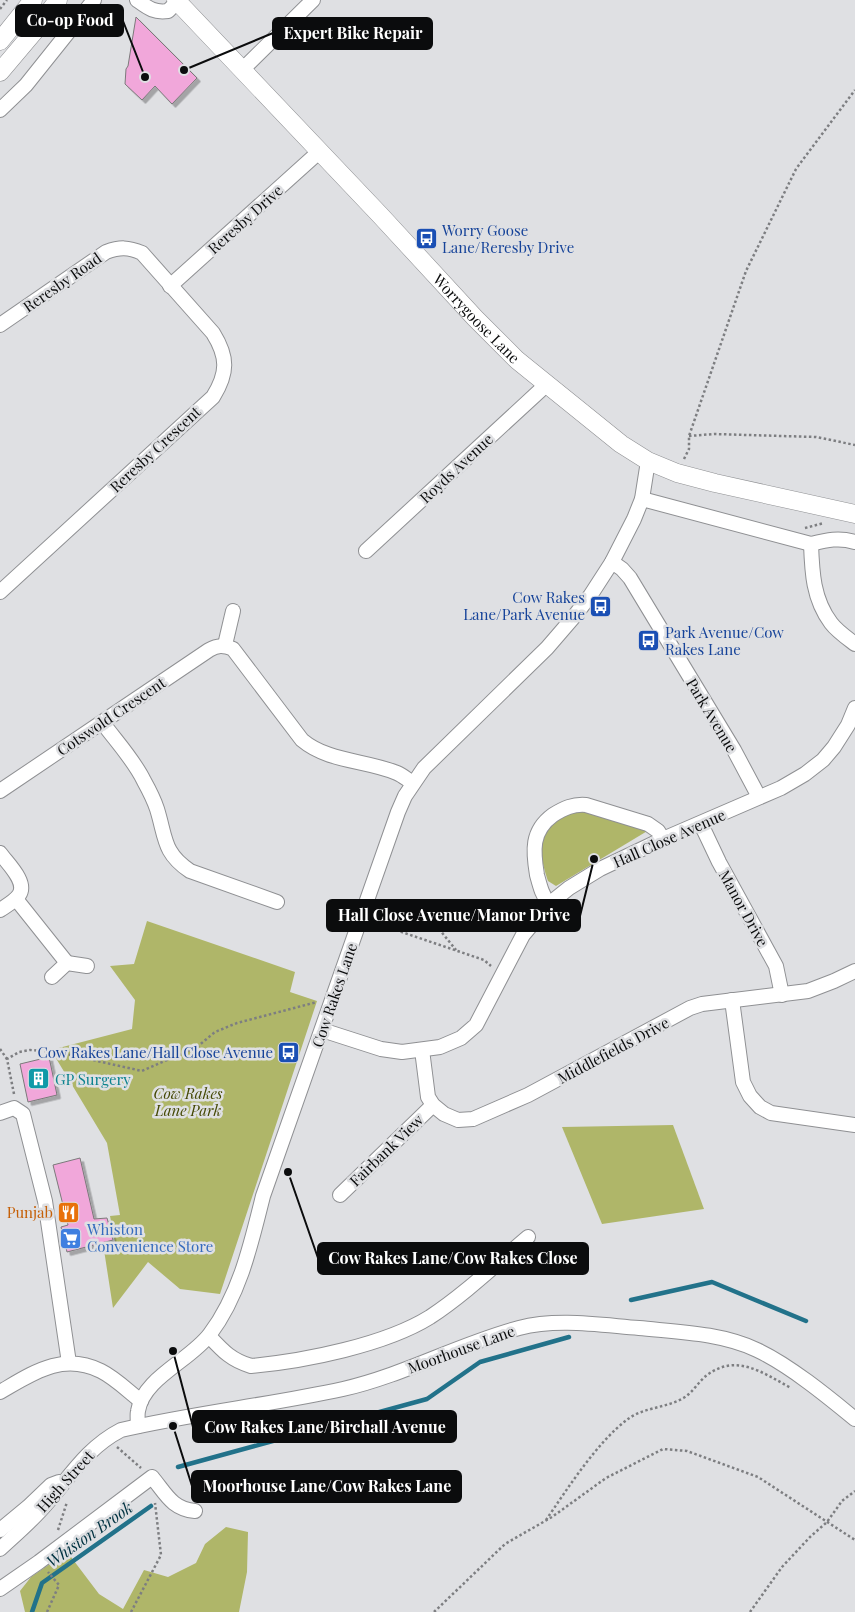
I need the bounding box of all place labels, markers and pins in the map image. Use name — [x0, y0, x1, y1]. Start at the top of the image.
callout: Co-op Food — [16, 5, 123, 36]
callout: Expert Bike Repair — [273, 18, 432, 49]
place label: Worry Goose Lane/Reresby Drive — [441, 220, 574, 257]
bus stop icon: Worry Goose Lane/Reresby Drive — [414, 227, 438, 251]
place label: Cow Rakes Lane/Park Avenue — [463, 587, 585, 624]
bus stop icon: Cow Rakes Lane/Park Avenue — [589, 594, 613, 618]
place label: Park Avenue/Cow Rakes Lane — [665, 622, 784, 659]
bus stop icon: Park Avenue/Cow Rakes Lane — [637, 629, 661, 653]
callout: Hall Close Avenue/Manor Drive — [327, 900, 580, 931]
bus stop icon: Cow Rakes Lane/Hall Close Avenue — [277, 1040, 301, 1064]
place label: Cow Rakes Lane/Hall Close Avenue — [37, 1042, 273, 1062]
building icon: GP Surgery — [27, 1067, 51, 1091]
place label: GP Surgery — [55, 1069, 131, 1089]
restaurant icon: Punjab — [57, 1200, 81, 1224]
place label: Punjab — [7, 1202, 53, 1222]
place label: Whiston Convenience Store — [86, 1219, 213, 1256]
supermarket icon: Whiston Convenience Store — [59, 1226, 83, 1250]
callout: Cow Rakes Lane/Cow Rakes Close — [318, 1243, 588, 1274]
callout: Cow Rakes Lane/Birchall Avenue — [193, 1411, 456, 1442]
callout: Moorhouse Lane/Cow Rakes Lane — [192, 1471, 461, 1502]

